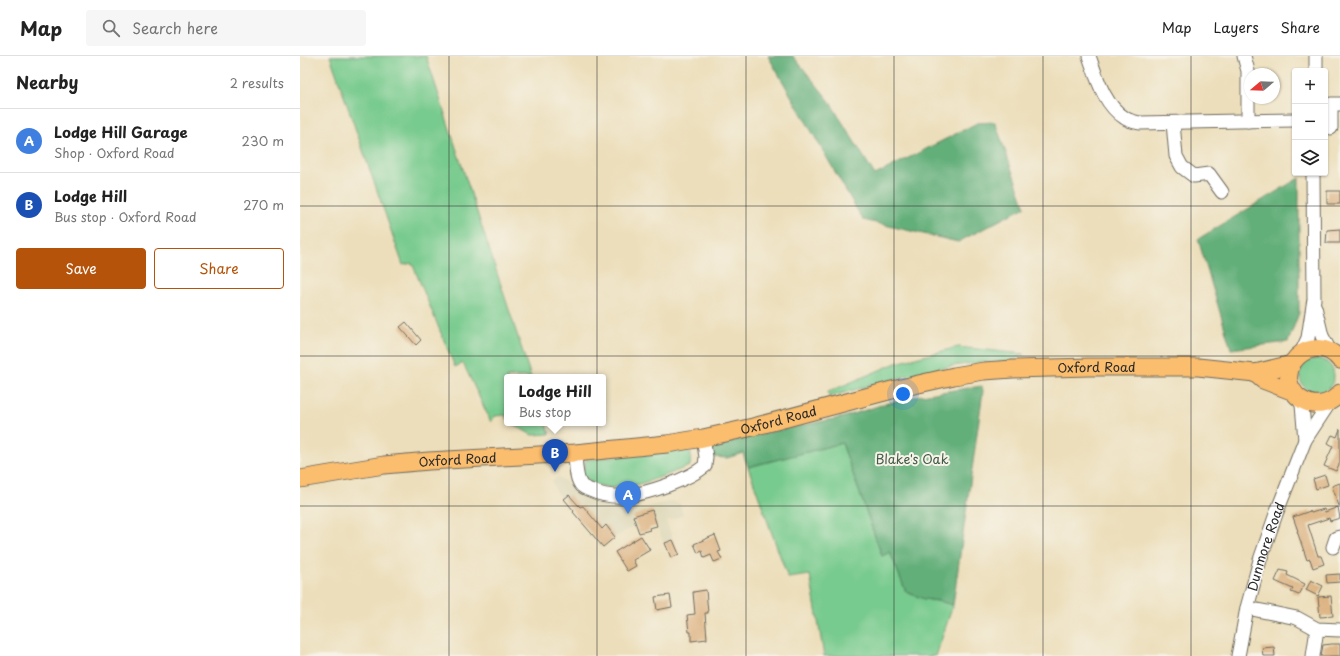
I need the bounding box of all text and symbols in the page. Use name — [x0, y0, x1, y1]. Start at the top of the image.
search box — [86, 10, 366, 46]
text: Map — [20, 14, 62, 42]
text: Search here — [132, 16, 218, 39]
icon: search — [100, 17, 122, 39]
text: Map — [1162, 17, 1192, 38]
text: Layers — [1214, 17, 1259, 38]
text: Share — [1281, 17, 1320, 38]
north arrow — [1244, 68, 1280, 104]
map controls — [1292, 68, 1328, 176]
button: + — [1292, 68, 1328, 104]
text: Nearby — [16, 69, 78, 95]
text: 2 results — [230, 73, 284, 92]
button: − — [1292, 104, 1328, 140]
text: Lodge Hill Garage — [54, 120, 188, 143]
text: A — [24, 131, 34, 150]
text: 230 m — [242, 131, 284, 150]
button: layers — [1292, 140, 1328, 176]
text: Shop · Oxford Road — [54, 143, 175, 162]
text: Lodge Hill — [54, 184, 127, 207]
text: B — [25, 195, 33, 214]
text: 270 m — [243, 195, 284, 214]
text: Bus stop · Oxford Road — [54, 207, 197, 226]
button: Save — [16, 248, 146, 289]
button: Share — [154, 248, 284, 289]
street label: Oxford Road — [1057, 357, 1136, 377]
popup — [504, 374, 606, 426]
text: Lodge Hill — [518, 379, 592, 402]
your location — [893, 384, 913, 404]
street label: Oxford Road — [738, 401, 819, 439]
text: Bus stop — [518, 402, 571, 421]
pin: B — [542, 439, 568, 472]
street label: Oxford Road — [418, 447, 497, 471]
park label: Blake's Oak — [875, 449, 949, 468]
pin: A — [615, 481, 641, 514]
street label: Dunmore Road — [1242, 499, 1289, 593]

